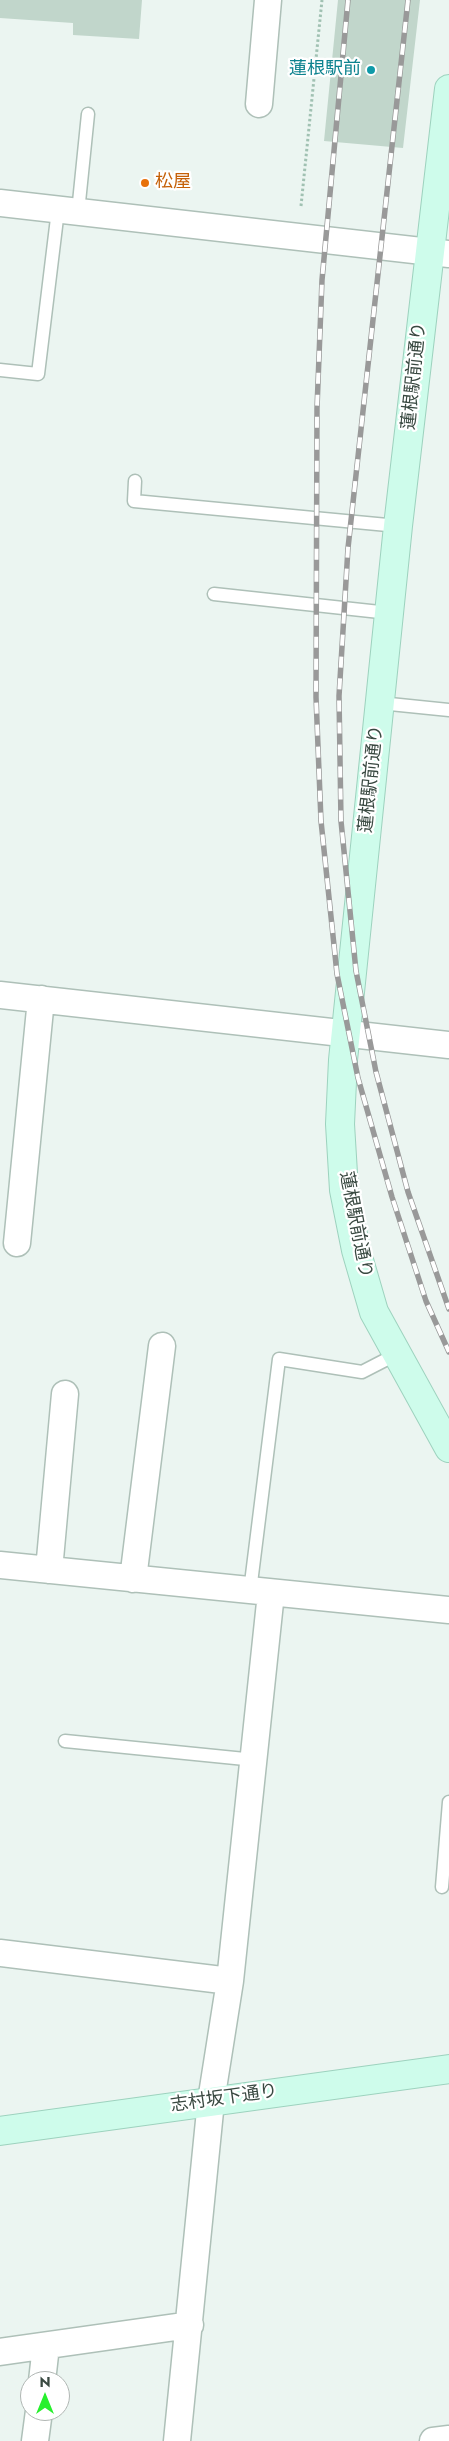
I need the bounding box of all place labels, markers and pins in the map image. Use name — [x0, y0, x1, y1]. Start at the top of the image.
place label: 蓮根駅前 — [289, 59, 361, 81]
marker: 蓮根駅前 — [365, 64, 377, 76]
place label: 松屋 — [155, 172, 191, 194]
marker: 松屋 — [139, 177, 151, 189]

